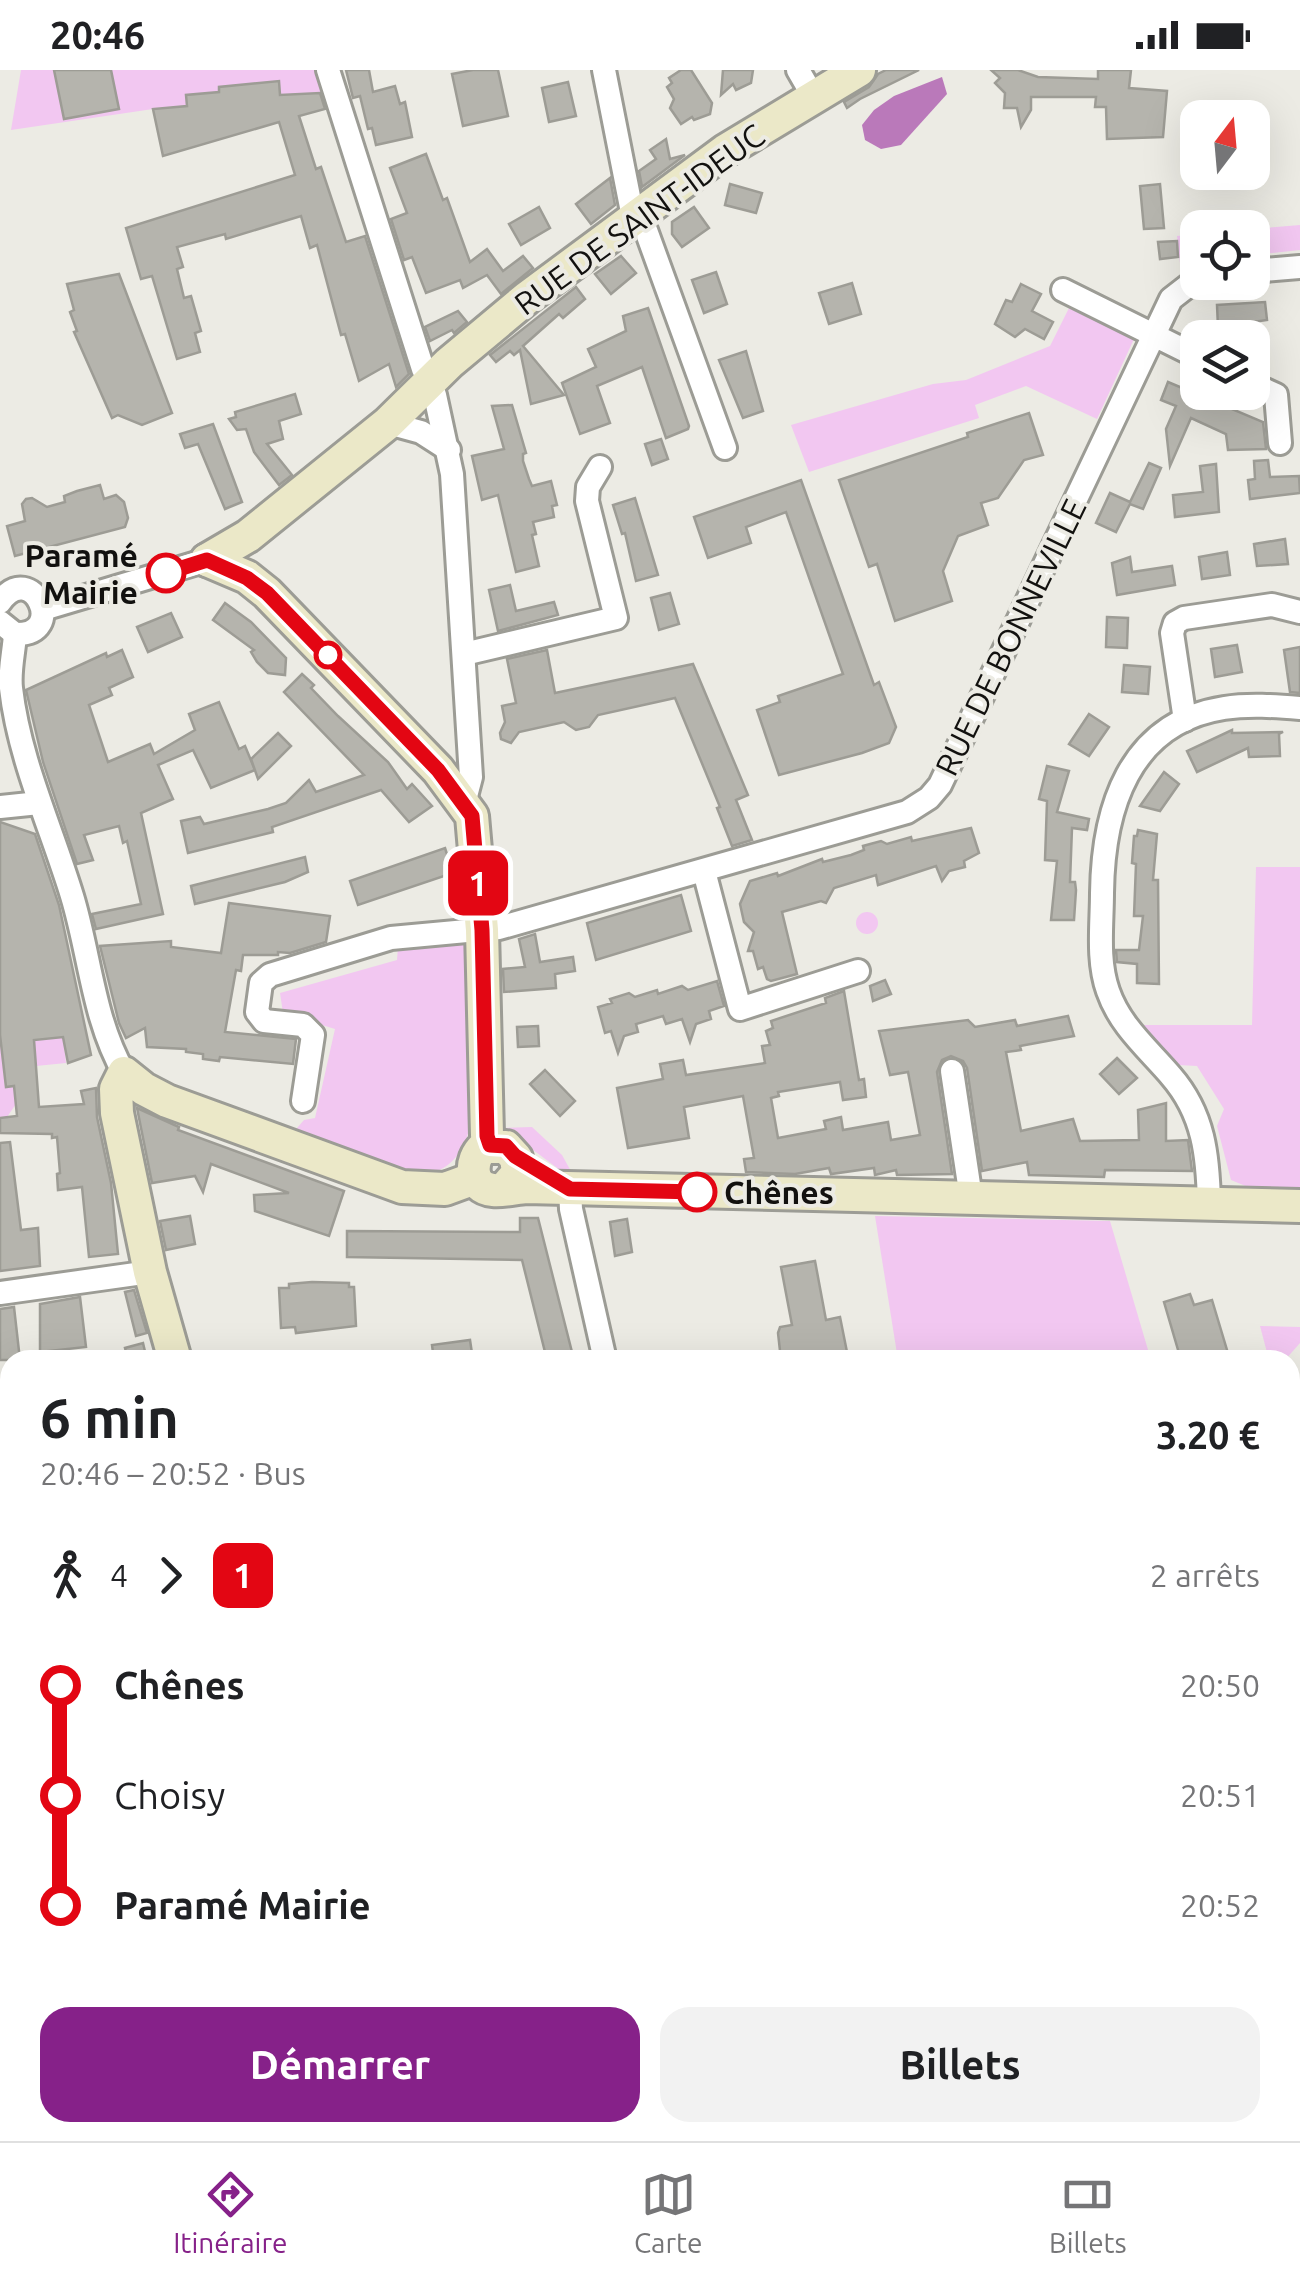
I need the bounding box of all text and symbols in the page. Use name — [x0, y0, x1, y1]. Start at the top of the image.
text: 20:46 — [50, 14, 145, 56]
north arrow — [1180, 100, 1270, 190]
map controls — [1180, 100, 1270, 410]
street label: RUE DE SAINT-IDEUC — [507, 117, 771, 321]
button: locate — [1180, 210, 1270, 300]
button: layers — [1180, 320, 1270, 410]
street label: RUE DE BONNEVILLE — [927, 493, 1093, 781]
place label: Paramé Mairie — [25, 537, 138, 610]
marker: Paramé Mairie — [147, 554, 185, 592]
unlabelled marker — [315, 642, 341, 668]
line badge: 1 — [446, 850, 510, 916]
text: 1 — [468, 863, 488, 903]
marker: Chênes — [678, 1173, 716, 1211]
place label: Chênes — [724, 1174, 834, 1210]
text: 6 min — [40, 1387, 179, 1448]
text: 3.20 € — [1156, 1414, 1260, 1456]
text: 20:46 – 20:52 · Bus — [40, 1455, 306, 1491]
icon: walk — [40, 1548, 95, 1603]
icon: forward — [143, 1548, 198, 1603]
text: 1 — [233, 1555, 253, 1595]
text: 4 — [110, 1557, 128, 1593]
text: 2 arrêts — [1150, 1557, 1260, 1593]
text: Chênes — [114, 1664, 244, 1706]
text: 20:50 — [1180, 1667, 1260, 1703]
text: Choisy — [114, 1774, 225, 1816]
text: 20:51 — [1180, 1777, 1260, 1813]
text: Paramé Mairie — [114, 1884, 371, 1926]
text: 20:52 — [1180, 1887, 1260, 1923]
button: Démarrer — [40, 2007, 640, 2122]
button: Billets — [660, 2007, 1260, 2122]
tab: Itinéraire — [173, 2167, 287, 2258]
tab: Carte — [634, 2167, 702, 2258]
tab: Billets — [1049, 2167, 1127, 2258]

